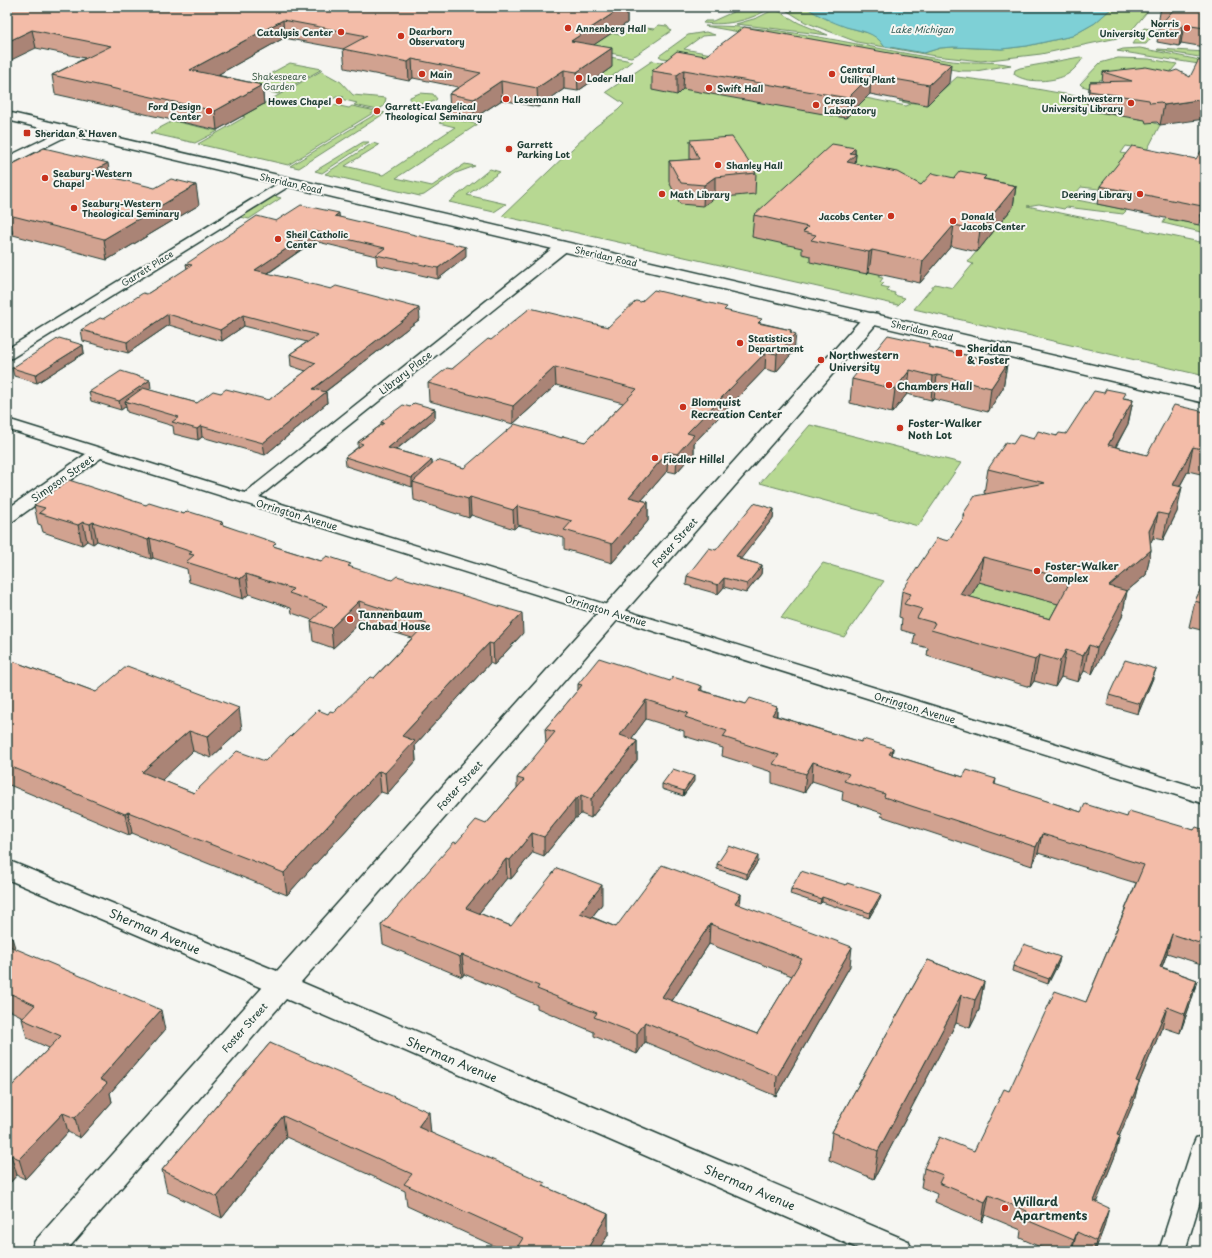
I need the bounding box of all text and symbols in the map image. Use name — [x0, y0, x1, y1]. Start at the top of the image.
place label: Norris University Center — [1100, 16, 1180, 40]
place label: Annenberg Hall — [576, 21, 647, 35]
water label: Lake Michigan — [890, 22, 954, 36]
marker: Annenberg Hall — [563, 23, 573, 33]
marker: Norris University Center — [1182, 23, 1192, 33]
place label: Dearborn Observatory — [409, 24, 465, 48]
place label: Catalysis Center — [257, 25, 333, 39]
marker: Catalysis Center — [336, 27, 346, 37]
marker: Dearborn Observatory — [396, 31, 406, 41]
place label: Central Utility Plant — [840, 62, 896, 86]
place label: Main — [430, 67, 453, 81]
park label: Shakespeare Garden — [251, 69, 307, 93]
marker: Main — [417, 69, 427, 79]
marker: Central Utility Plant — [827, 69, 837, 79]
place label: Loder Hall — [587, 71, 634, 85]
marker: Loder Hall — [574, 73, 584, 83]
place label: Swift Hall — [717, 81, 764, 95]
marker: Swift Hall — [704, 83, 714, 93]
place label: Northwestern University Library — [1041, 91, 1123, 115]
place label: Lesemann Hall — [514, 92, 581, 106]
place label: Cresap Laboratory — [824, 93, 876, 117]
place label: Howes Chapel — [268, 94, 331, 108]
marker: Lesemann Hall — [501, 94, 511, 104]
marker: Howes Chapel — [334, 96, 344, 106]
marker: Northwestern University Library — [1126, 98, 1136, 108]
place label: Ford Design Center — [148, 99, 201, 123]
place label: Garrett-Evangelical Theological Seminary — [385, 99, 482, 123]
marker: Cresap Laboratory — [811, 100, 821, 110]
marker: Ford Design Center — [204, 106, 214, 116]
marker: Garrett-Evangelical Theological Seminary — [372, 106, 382, 116]
place label: Sheridan & Haven — [35, 126, 117, 140]
marker: Sheridan & Haven — [22, 128, 32, 138]
place label: Garrett Parking Lot — [517, 137, 571, 161]
marker: Garrett Parking Lot — [504, 144, 514, 154]
place label: Shanley Hall — [726, 158, 783, 172]
marker: Shanley Hall — [713, 160, 723, 170]
place label: Seabury-Western Chapel — [53, 166, 133, 190]
street label: Sheridan Road — [258, 169, 324, 197]
marker: Seabury-Western Chapel — [40, 173, 50, 183]
place label: Math Library — [670, 187, 730, 201]
place label: Deering Library — [1062, 187, 1132, 201]
marker: Math Library — [657, 189, 667, 199]
marker: Deering Library — [1135, 189, 1145, 199]
place label: Seabury-Western Theological Seminary — [82, 196, 179, 220]
marker: Seabury-Western Theological Seminary — [69, 203, 79, 213]
place label: Jacobs Center — [819, 209, 883, 223]
place label: Donald Jacobs Center — [961, 209, 1026, 233]
marker: Jacobs Center — [886, 211, 896, 221]
marker: Donald Jacobs Center — [948, 216, 958, 226]
place label: Sheil Catholic Center — [286, 227, 348, 251]
marker: Sheil Catholic Center — [273, 234, 283, 244]
street label: Sheridan Road — [573, 242, 639, 270]
street label: Garrett Place — [118, 246, 176, 290]
street label: Sheridan Road — [889, 316, 955, 344]
place label: Statistics Department — [748, 331, 805, 355]
marker: Statistics Department — [735, 338, 745, 348]
place label: Sheridan & Foster — [967, 340, 1012, 367]
street label: Library Place — [375, 346, 435, 397]
place label: Northwestern University — [829, 347, 899, 374]
marker: Sheridan & Foster — [954, 348, 964, 358]
marker: Northwestern University — [816, 355, 826, 365]
place label: Chambers Hall — [897, 378, 972, 393]
marker: Chambers Hall — [884, 380, 894, 390]
place label: Blomquist Recreation Center — [691, 394, 783, 421]
marker: Blomquist Recreation Center — [678, 402, 688, 412]
place label: Foster-Walker Noth Lot — [908, 415, 982, 442]
marker: Foster-Walker Noth Lot — [895, 423, 905, 433]
street label: Simpson Street — [28, 451, 96, 505]
place label: Fiedler Hillel — [663, 451, 725, 466]
marker: Fiedler Hillel — [650, 453, 660, 463]
street label: Orrington Avenue — [254, 494, 340, 534]
street label: Foster Street — [648, 514, 700, 570]
place label: Foster-Walker Complex — [1045, 558, 1119, 585]
marker: Foster-Walker Complex — [1032, 566, 1042, 576]
street label: Orrington Avenue — [563, 590, 649, 630]
place label: Tannenbaum Chabad House — [358, 606, 431, 633]
marker: Tannenbaum Chabad House — [345, 614, 355, 624]
street label: Orrington Avenue — [872, 687, 958, 727]
street label: Foster Street — [433, 757, 485, 813]
street label: Sherman Avenue — [107, 904, 203, 958]
street label: Foster Street — [218, 999, 270, 1055]
street label: Sherman Avenue — [404, 1032, 500, 1086]
street label: Sherman Avenue — [702, 1160, 798, 1214]
place label: Willard Apartments — [1013, 1192, 1088, 1224]
marker: Willard Apartments — [1000, 1203, 1010, 1213]

